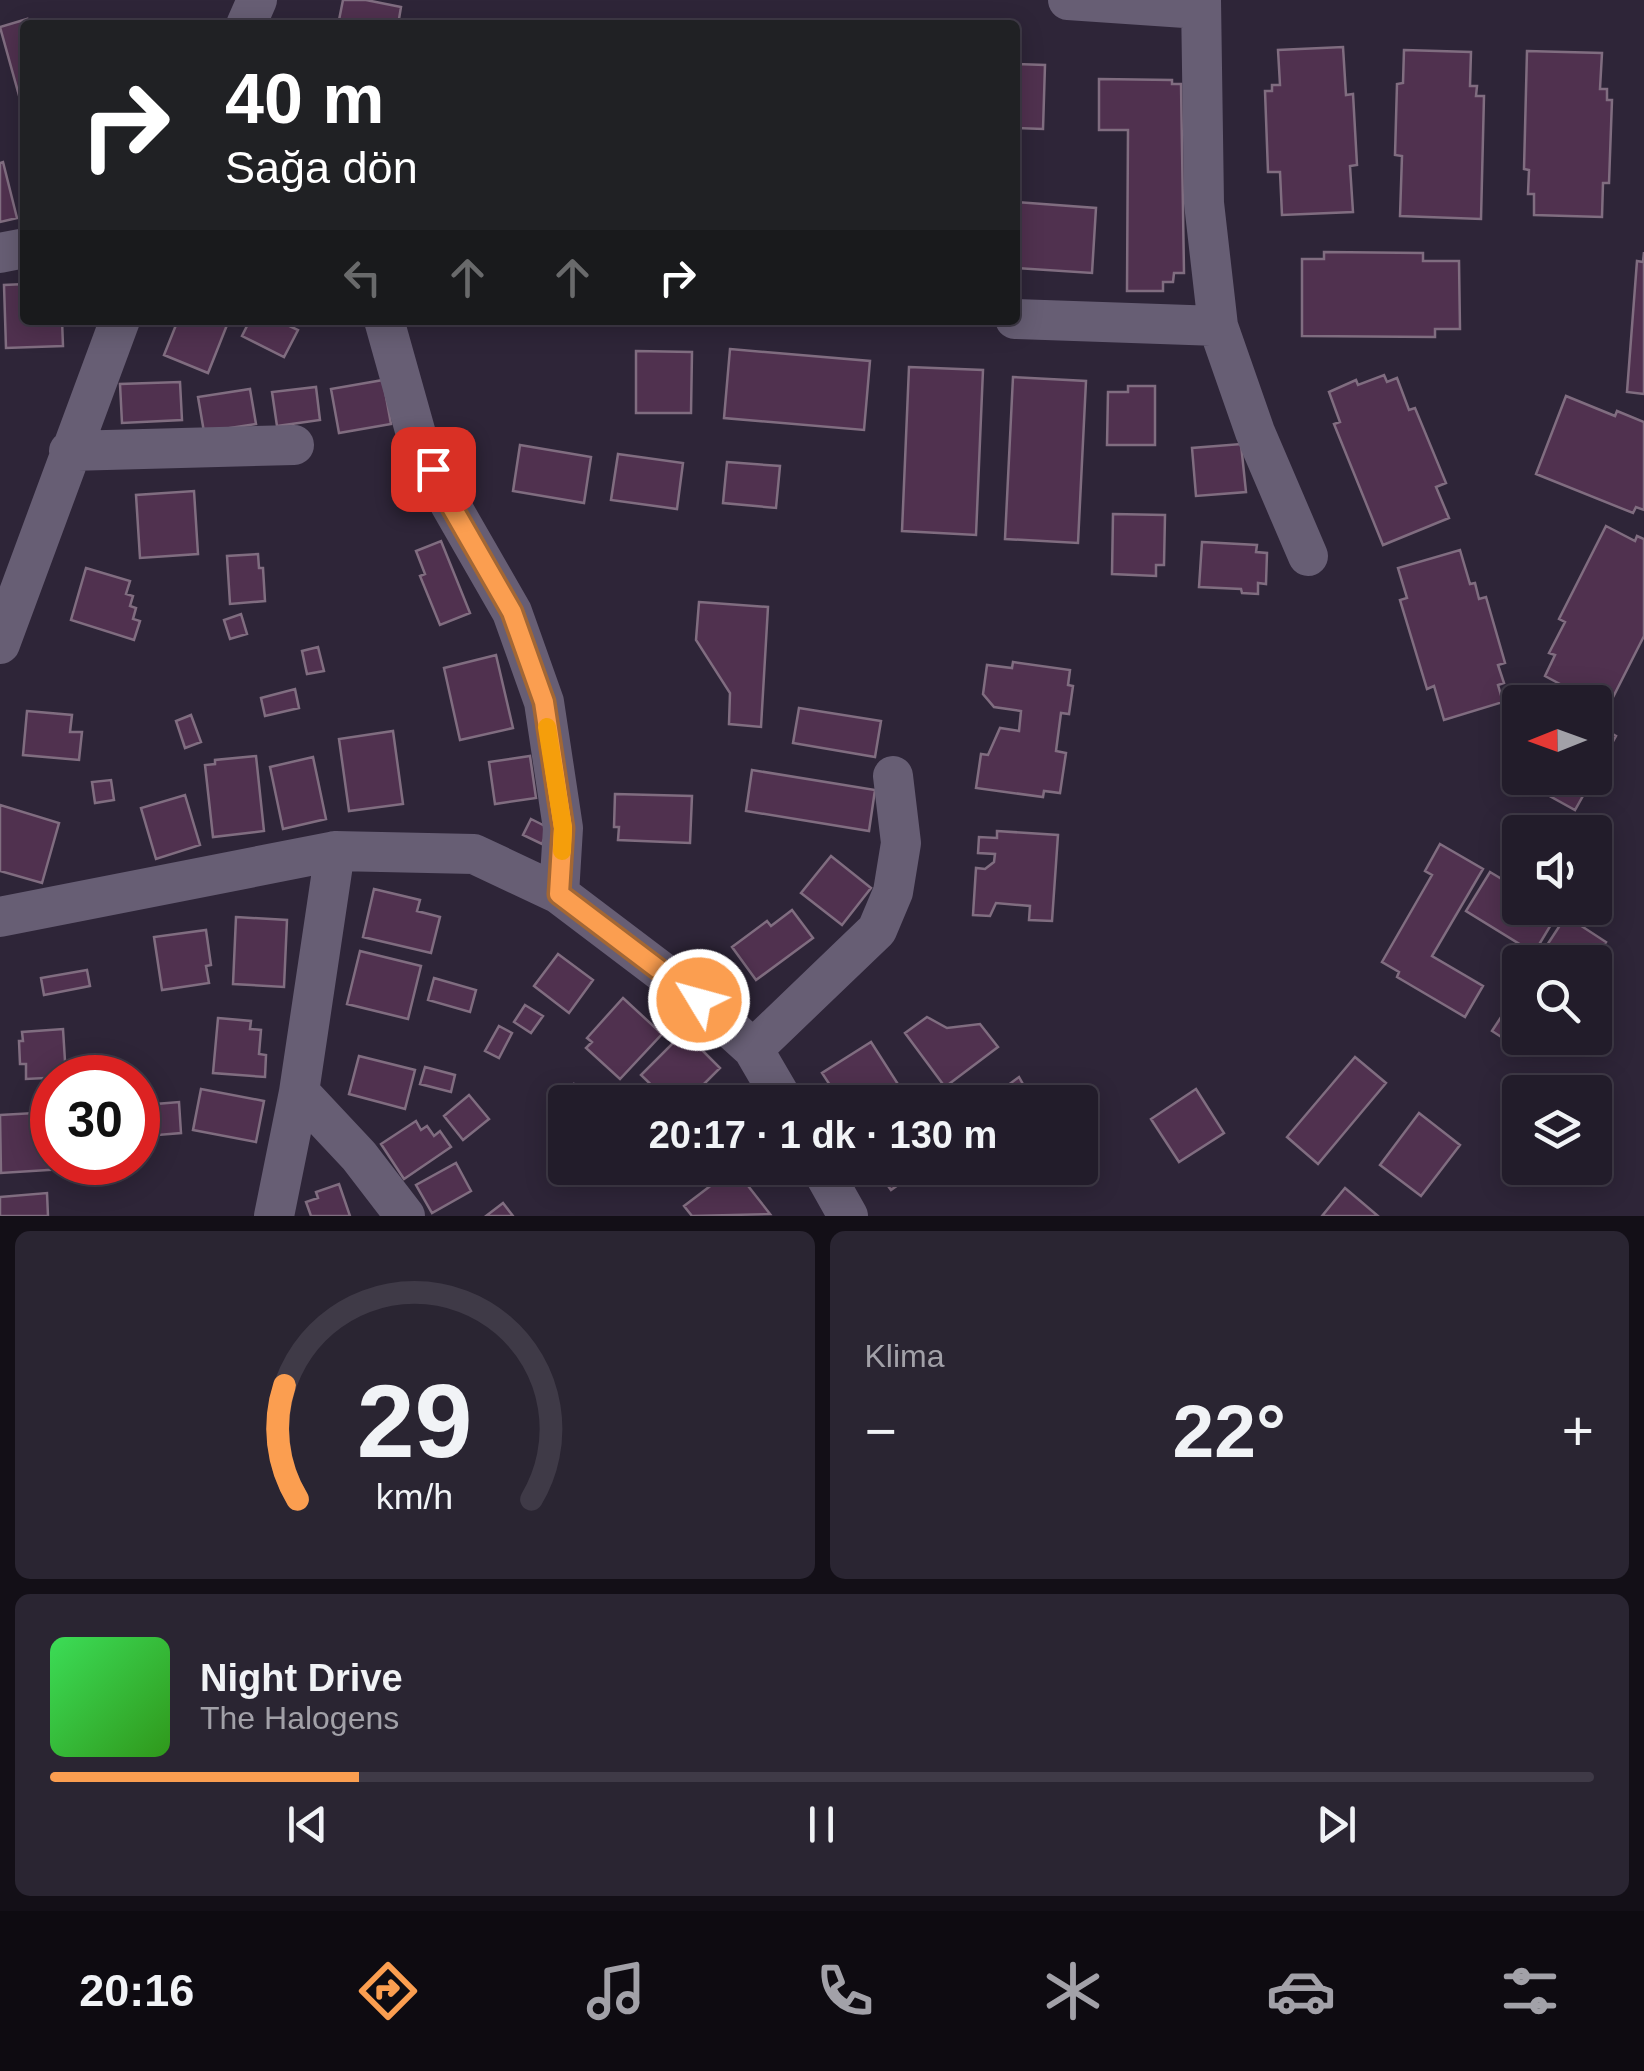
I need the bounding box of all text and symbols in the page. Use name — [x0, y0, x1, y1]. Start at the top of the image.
icon: right — [60, 60, 190, 190]
text: 40 m — [225, 60, 385, 138]
text: Sağa dön — [225, 142, 418, 193]
icon: left — [335, 250, 390, 305]
icon: ahead — [440, 250, 495, 305]
icon: ahead — [545, 250, 600, 305]
icon: right — [650, 250, 705, 305]
pin — [391, 427, 476, 512]
icon: arrive — [406, 442, 461, 497]
north arrow — [1502, 685, 1612, 795]
map controls — [1502, 685, 1612, 1185]
button: sound — [1502, 815, 1612, 925]
button: search — [1502, 945, 1612, 1055]
position arrow — [647, 948, 751, 1052]
speed limit sign: 30 — [30, 1055, 160, 1185]
button: layers — [1502, 1075, 1612, 1185]
text: 20:17 · 1 dk · 130 m — [649, 1114, 997, 1156]
text: Klima — [865, 1338, 945, 1374]
text: 29 — [357, 1363, 473, 1479]
text: 22° — [1173, 1389, 1286, 1473]
text: − — [865, 1400, 897, 1462]
text: + — [1562, 1400, 1594, 1462]
text: km/h — [376, 1477, 453, 1517]
text: Night Drive — [200, 1657, 403, 1699]
text: The Halogens — [200, 1700, 399, 1736]
icon: previous — [280, 1797, 335, 1852]
icon: pause — [794, 1797, 849, 1852]
icon: next — [1309, 1797, 1364, 1852]
icon: directions — [353, 1956, 423, 2026]
icon: music — [581, 1956, 651, 2026]
icon: phone — [810, 1956, 880, 2026]
icon: climate — [1038, 1956, 1108, 2026]
icon: car — [1266, 1956, 1336, 2026]
icon: filters — [1495, 1956, 1565, 2026]
text: 20:16 — [79, 1965, 194, 2016]

